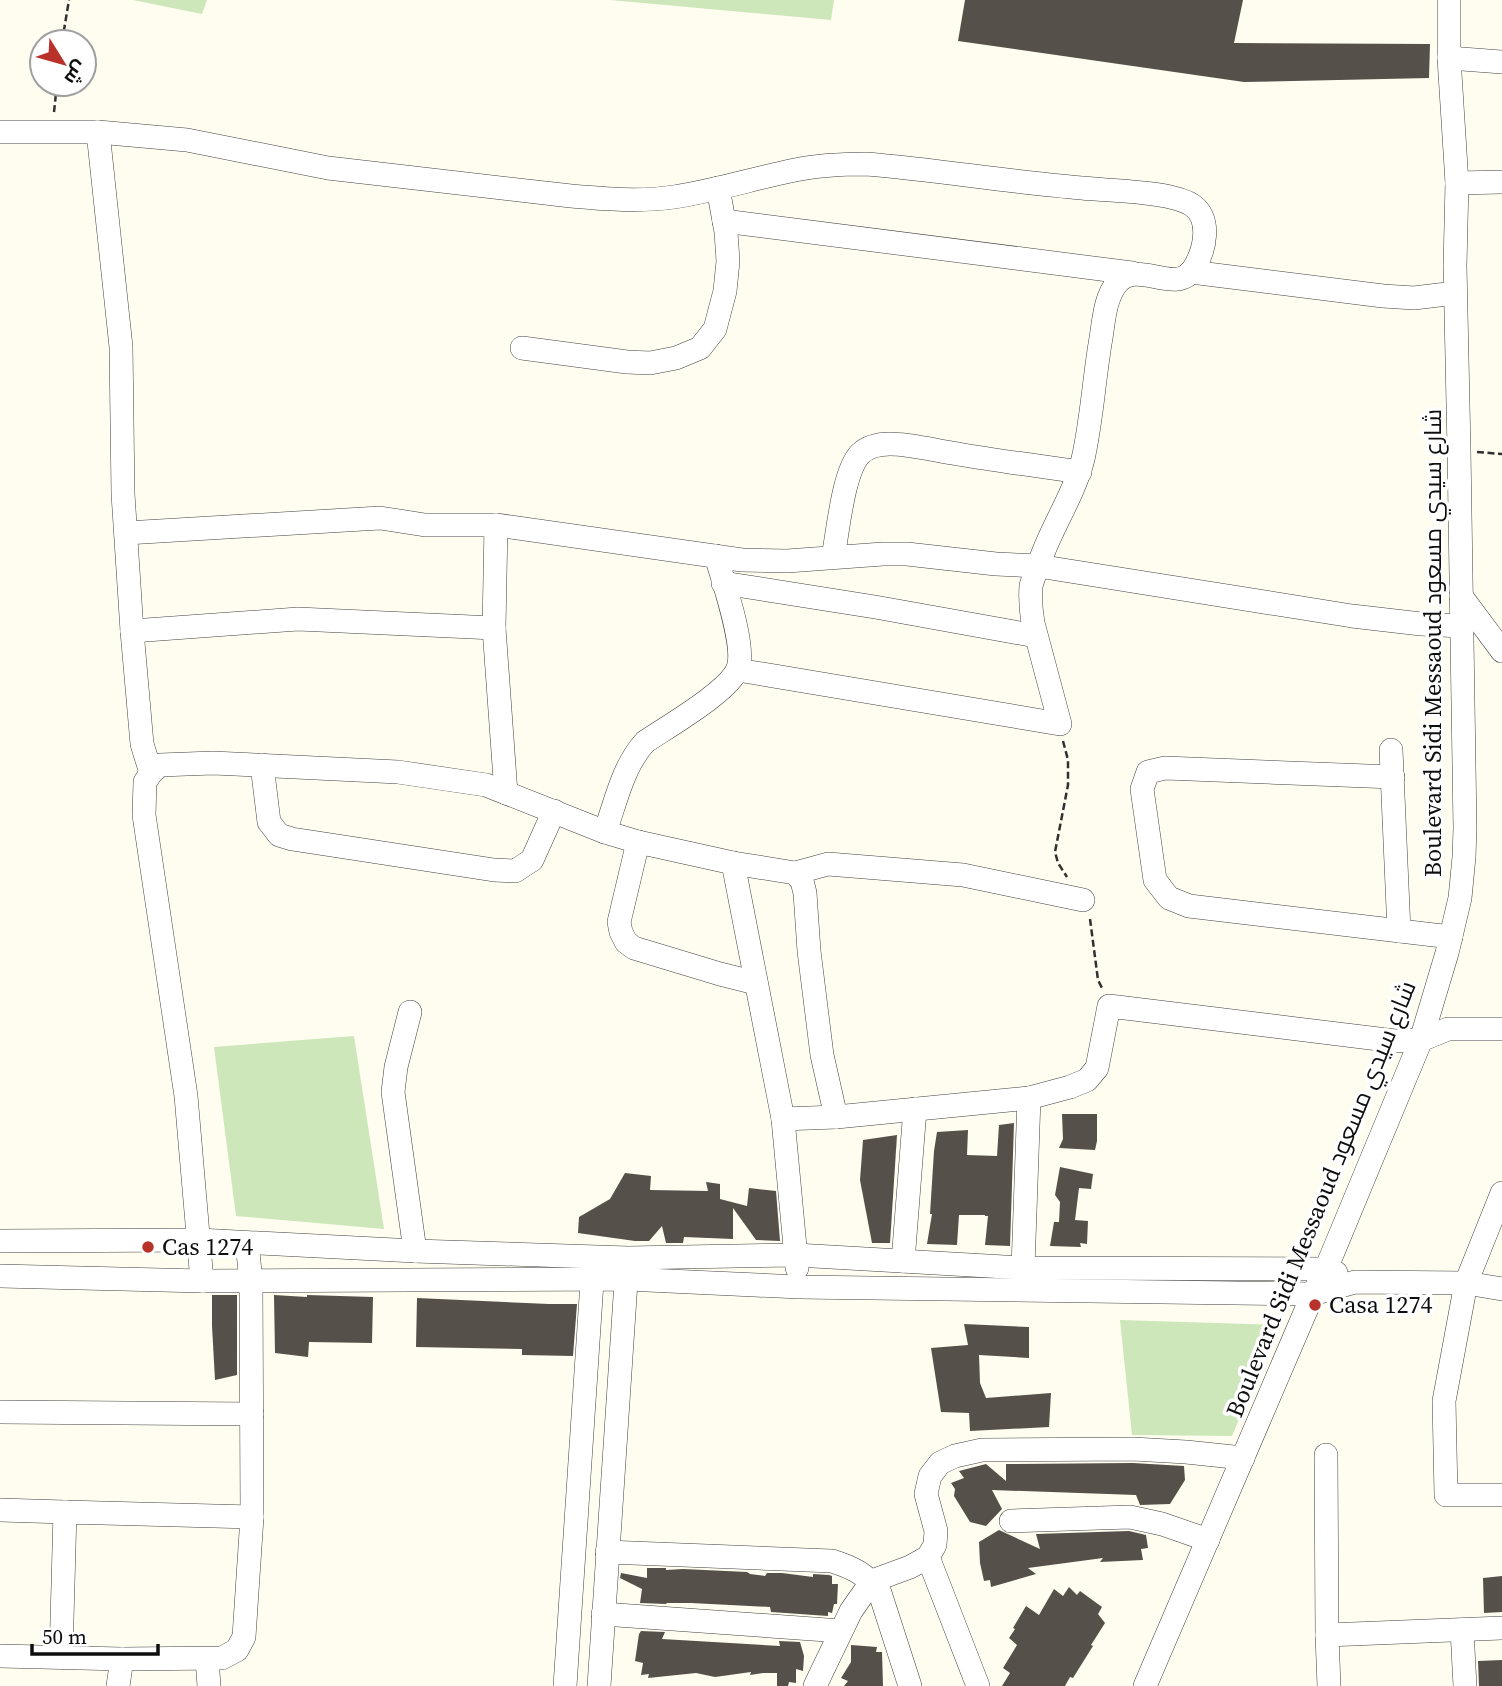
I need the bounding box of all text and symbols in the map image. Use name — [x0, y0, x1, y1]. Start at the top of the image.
north arrow — [28, 28, 98, 98]
text: ش — [59, 56, 94, 91]
street label: Boulevard Sidi Messaoud شارع سيدي مسعود — [1416, 409, 1451, 877]
street label: Boulevard Sidi Messaoud شارع سيدي مسعود — [1218, 976, 1425, 1423]
place label: Cas 1274 — [162, 1230, 253, 1263]
marker: Cas 1274 — [140, 1239, 156, 1255]
place label: Casa 1274 — [1329, 1288, 1433, 1321]
marker: Casa 1274 — [1307, 1297, 1323, 1313]
scale bar — [32, 1612, 158, 1656]
text: 50 m — [42, 1622, 87, 1651]

